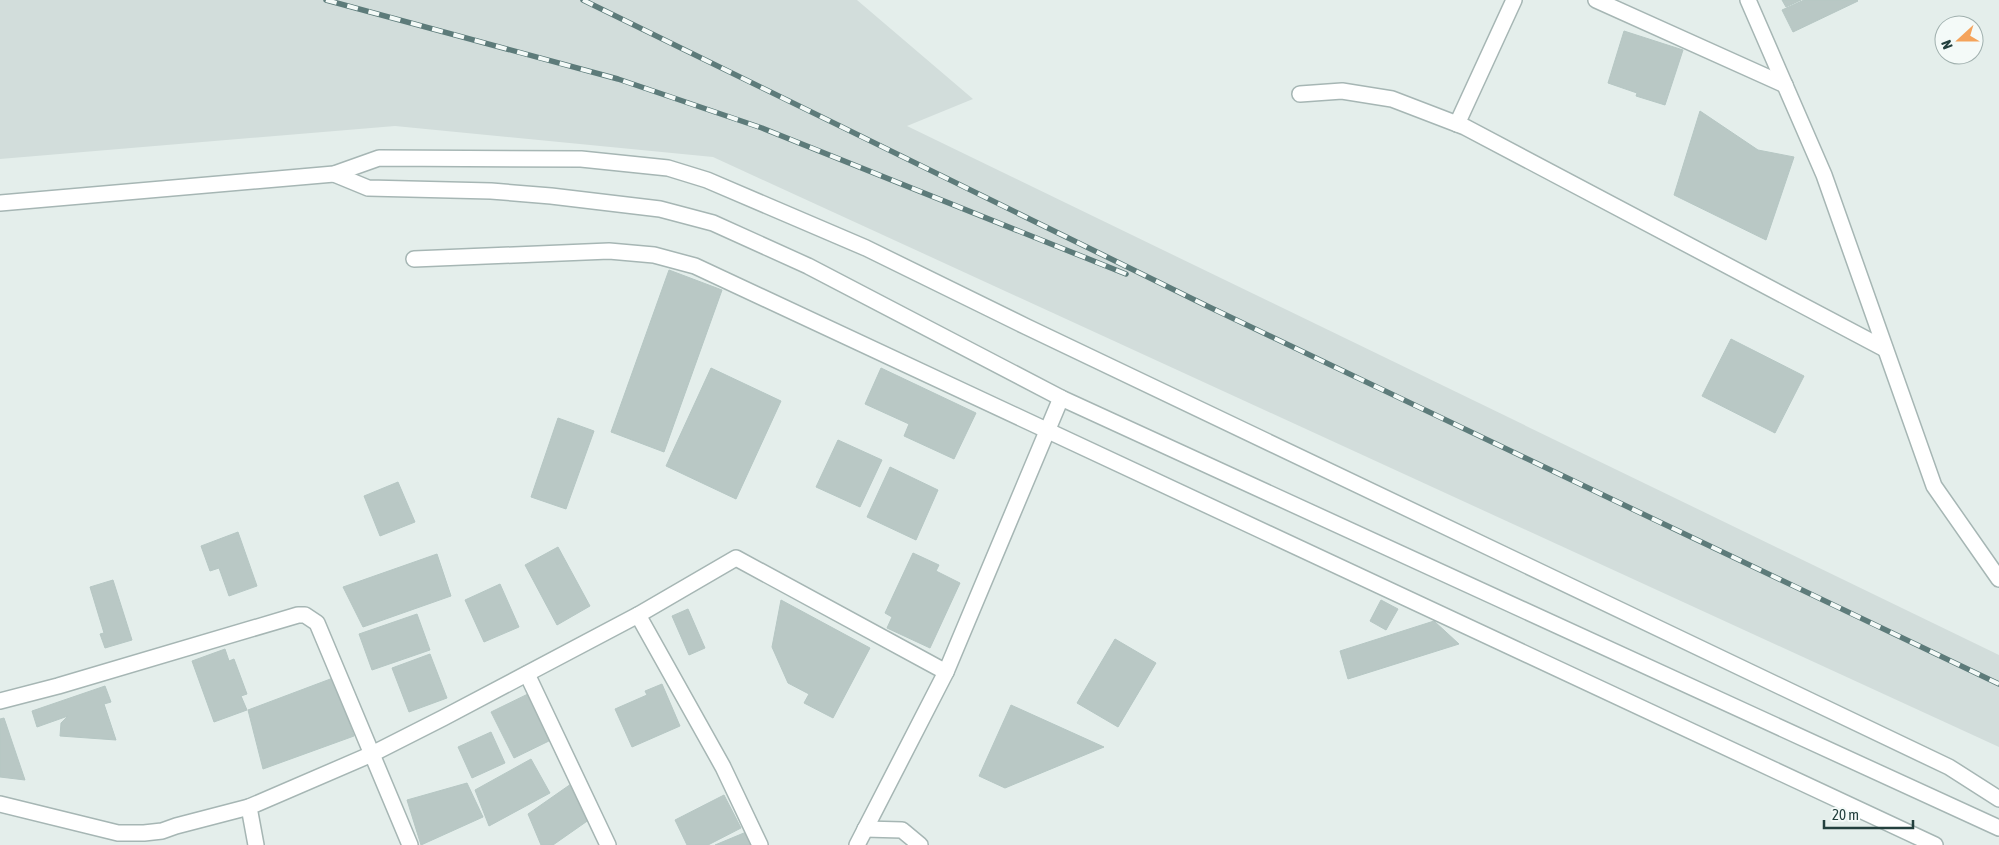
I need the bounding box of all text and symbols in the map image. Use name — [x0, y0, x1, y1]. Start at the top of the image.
north arrow — [1934, 15, 1984, 65]
text: N — [1938, 38, 1956, 51]
scale bar — [1824, 798, 1913, 830]
text: 20 m — [1832, 806, 1859, 823]

